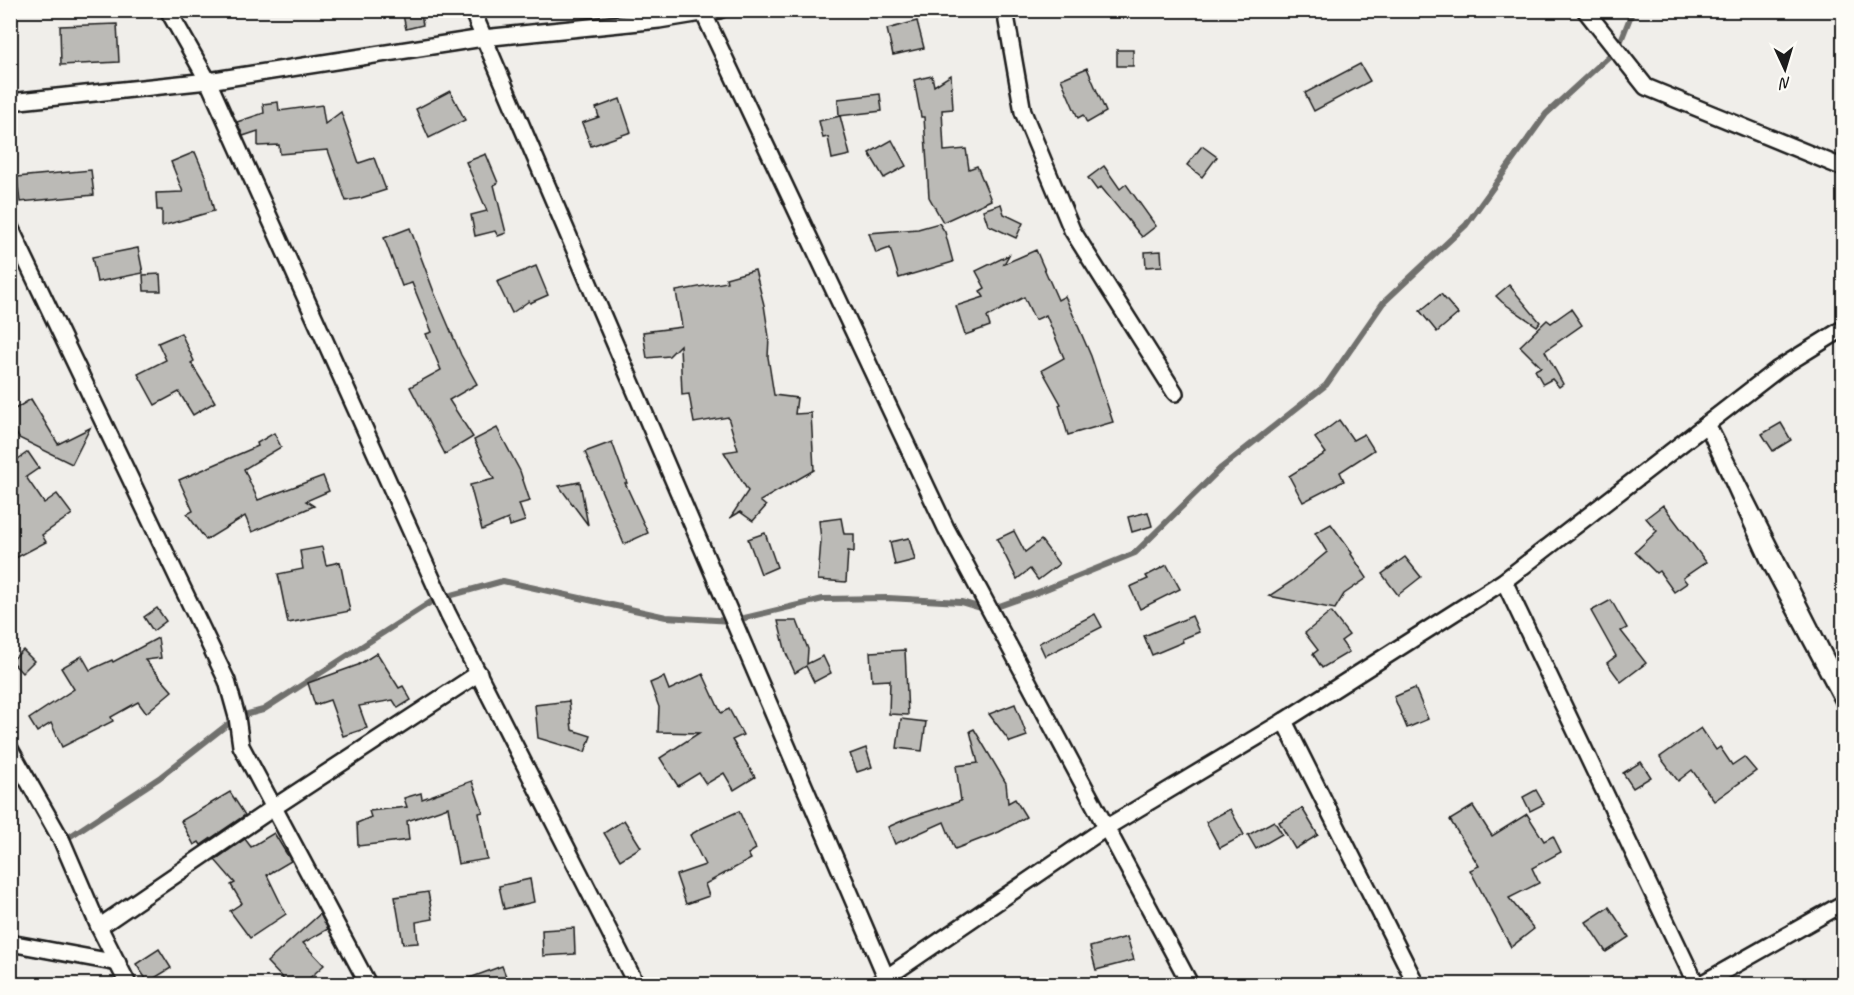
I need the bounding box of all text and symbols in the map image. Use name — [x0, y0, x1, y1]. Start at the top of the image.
north arrow — [1755, 39, 1815, 99]
text: N — [1777, 73, 1792, 94]

